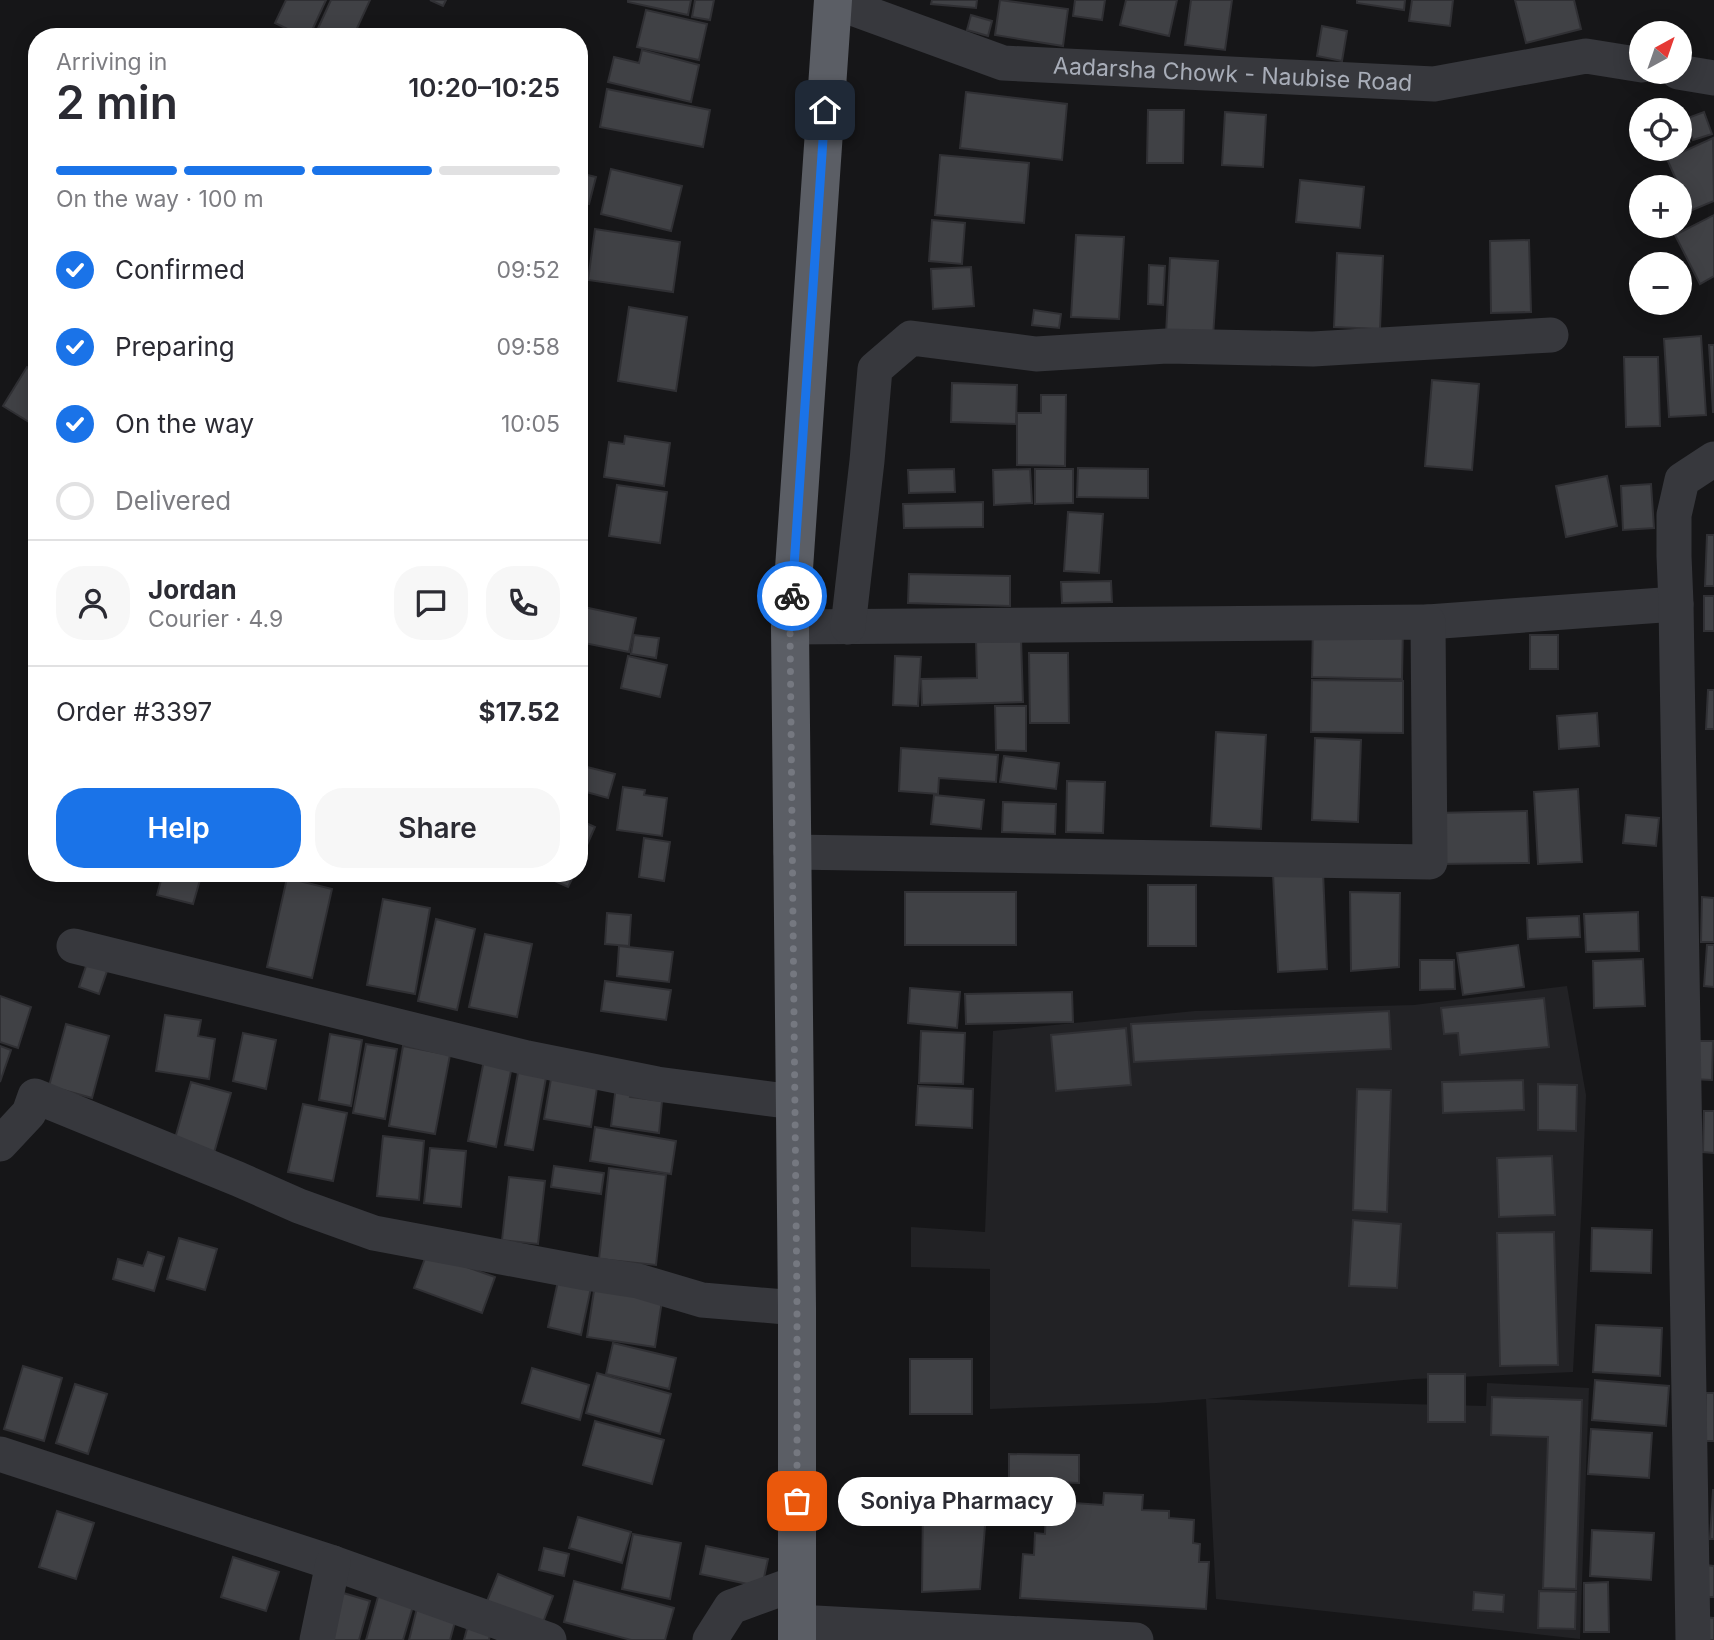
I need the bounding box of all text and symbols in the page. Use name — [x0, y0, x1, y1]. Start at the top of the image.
north arrow — [1629, 21, 1692, 84]
map controls — [1629, 21, 1692, 315]
text: Arriving in — [56, 48, 167, 76]
street label: Aadarsha Chowk - Naubise Road — [1053, 51, 1413, 97]
text: 10:20–10:25 — [408, 72, 560, 103]
text: 2 min — [56, 74, 178, 130]
pin — [795, 80, 855, 140]
icon: home — [806, 91, 844, 129]
button: locate — [1629, 98, 1692, 161]
button: + — [1629, 175, 1692, 238]
text: On the way · 100 m — [56, 185, 264, 213]
icon: check — [56, 251, 94, 289]
button: − — [1629, 252, 1692, 315]
text: Confirmed — [115, 254, 245, 285]
text: 09:52 — [497, 256, 560, 284]
icon: check — [56, 328, 94, 366]
text: Preparing — [115, 331, 235, 362]
text: 09:58 — [496, 333, 560, 361]
icon: check — [56, 405, 94, 443]
text: On the way — [115, 408, 254, 439]
text: 10:05 — [501, 410, 560, 438]
text: Delivered — [115, 485, 231, 516]
courier — [757, 561, 827, 631]
button: person — [56, 566, 130, 640]
button: chat — [394, 566, 468, 640]
button: phone — [486, 566, 560, 640]
text: Jordan — [148, 574, 237, 605]
icon: bike — [773, 577, 811, 615]
text: Courier · 4.9 — [148, 605, 283, 633]
text: Order #3397 — [56, 696, 212, 727]
text: $17.52 — [478, 696, 560, 727]
button: Help — [56, 788, 301, 868]
button: Share — [315, 788, 560, 868]
pin — [767, 1471, 827, 1531]
callout: Soniya Pharmacy — [839, 1476, 1077, 1526]
icon: bag — [778, 1482, 816, 1520]
text: Soniya Pharmacy — [860, 1487, 1054, 1515]

